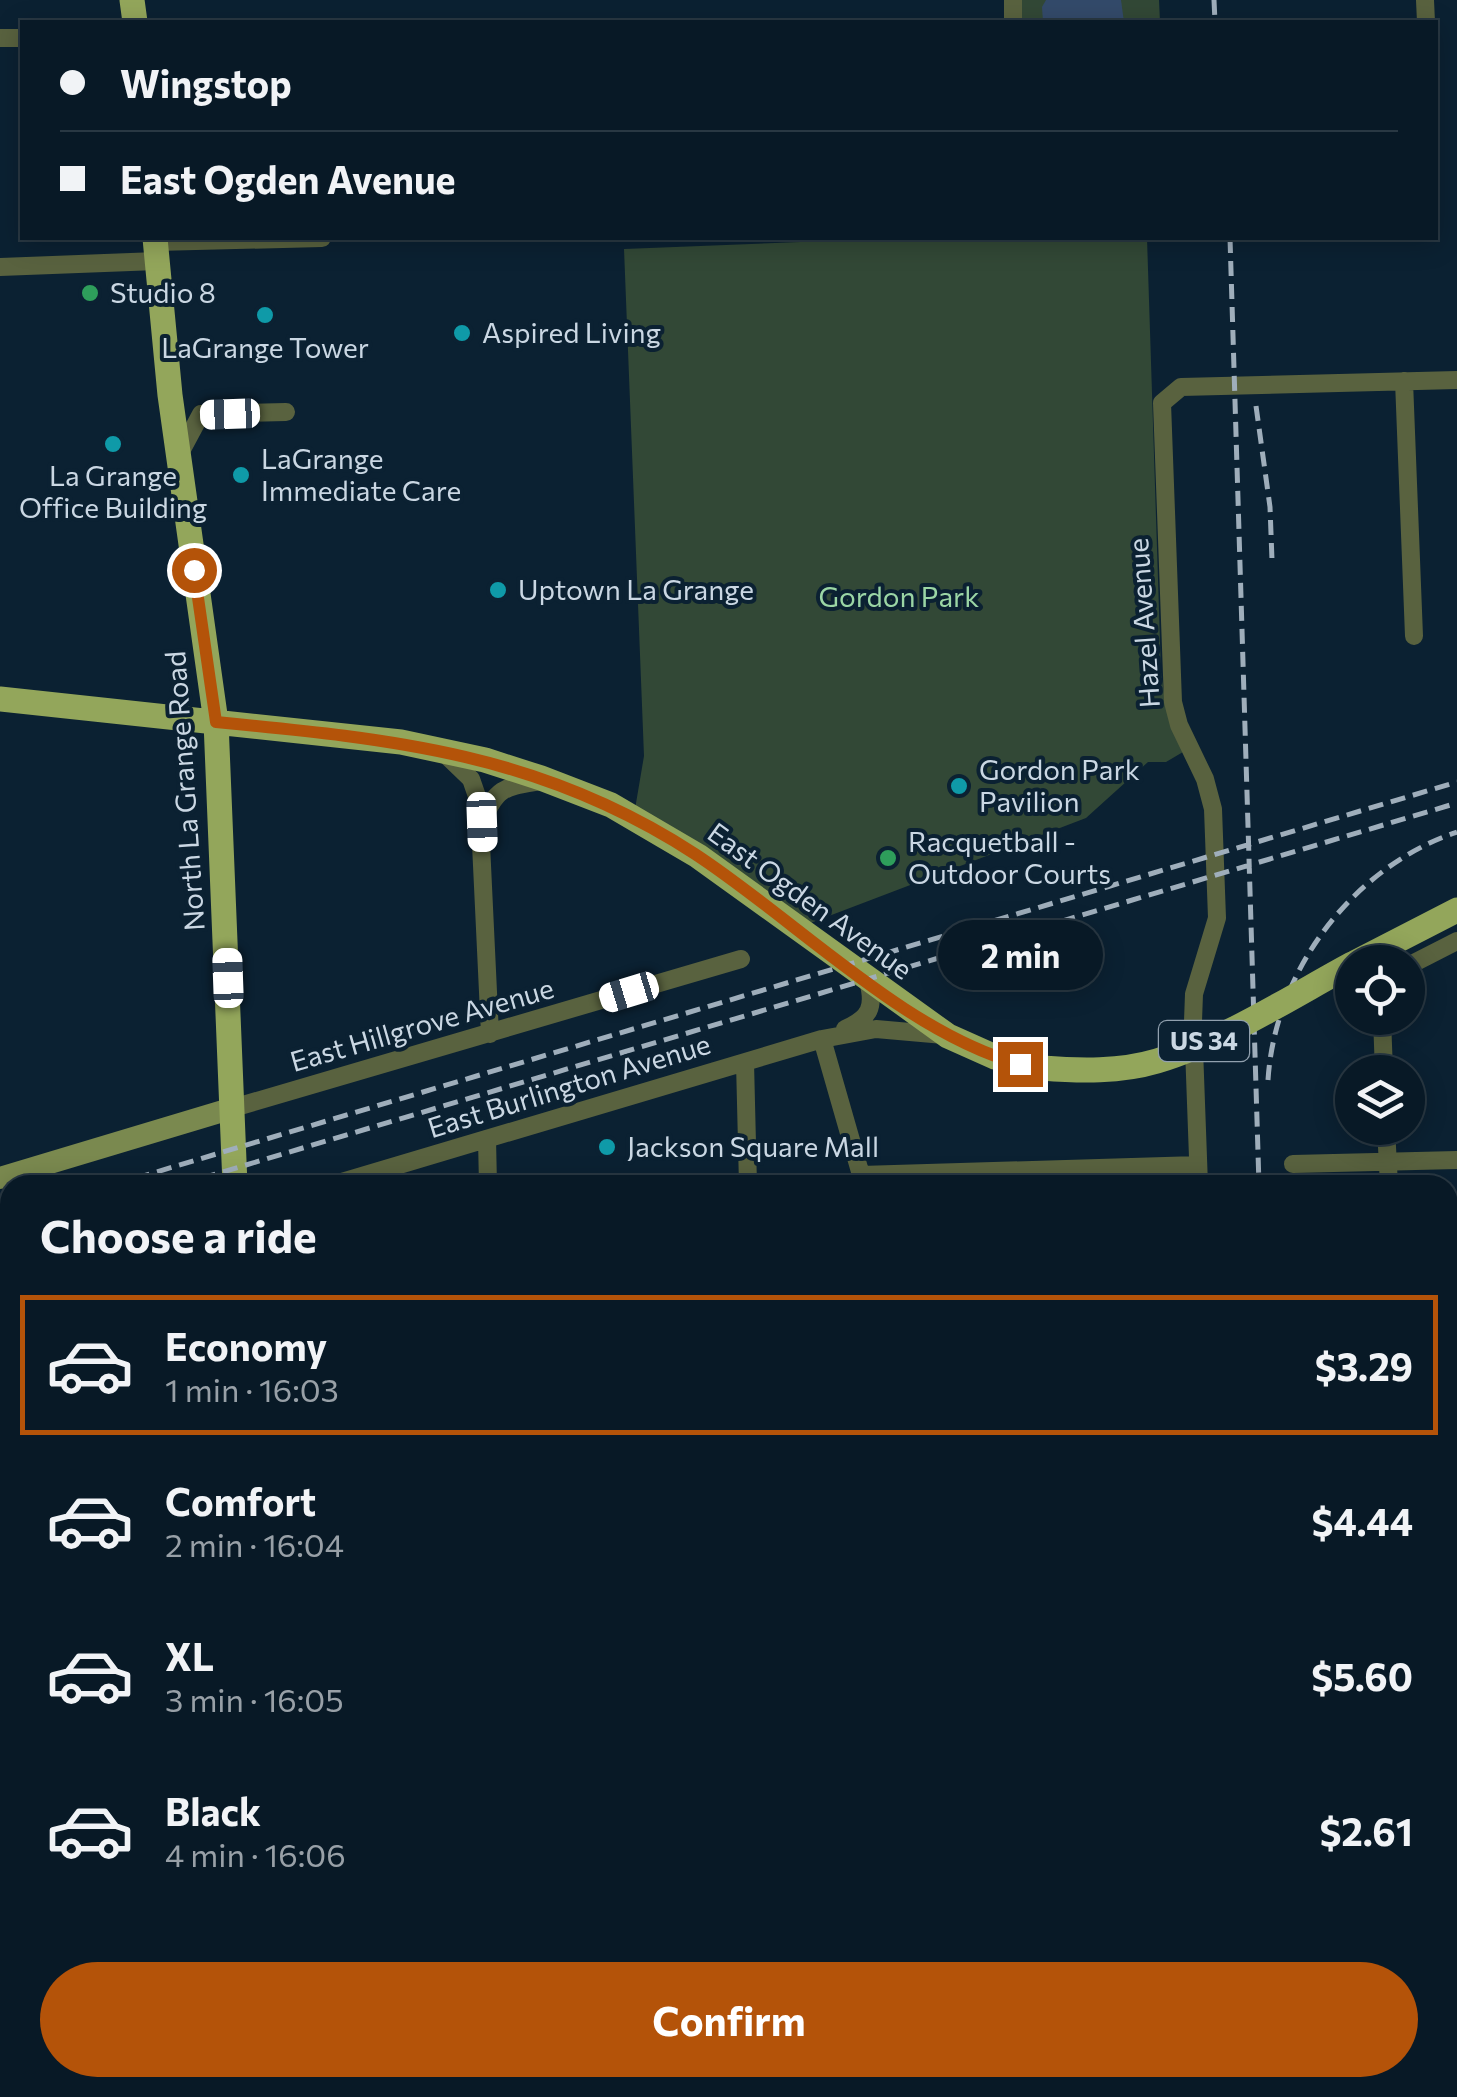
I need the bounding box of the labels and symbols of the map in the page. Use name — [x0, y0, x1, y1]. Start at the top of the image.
place label: Studio 8 — [110, 275, 216, 309]
marker: Studio 8 — [79, 282, 101, 304]
marker: LaGrange Tower — [254, 304, 276, 326]
place label: Aspired Living — [482, 315, 661, 349]
marker: Aspired Living — [451, 322, 473, 344]
place label: LaGrange Tower — [161, 330, 369, 364]
car — [199, 398, 261, 430]
marker: La Grange Office Building — [102, 433, 124, 455]
place label: LaGrange Immediate Care — [261, 441, 461, 507]
place label: La Grange Office Building — [19, 458, 207, 524]
marker: LaGrange Immediate Care — [230, 464, 252, 486]
street label: Hazel Avenue — [1120, 537, 1166, 709]
route start — [172, 548, 217, 593]
place label: Uptown La Grange — [518, 572, 754, 606]
marker: Uptown La Grange — [487, 579, 509, 601]
park label: Gordon Park — [819, 579, 979, 613]
street label: North La Grange Road — [157, 650, 211, 932]
place label: Gordon Park Pavilion — [979, 752, 1140, 818]
marker: Gordon Park Pavilion — [948, 775, 970, 797]
car — [466, 791, 498, 853]
street label: East Ogden Avenue — [702, 815, 919, 986]
place label: Racquetball - Outdoor Courts — [908, 824, 1111, 890]
marker: Racquetball - Outdoor Courts — [877, 847, 899, 869]
callout: 2 min — [938, 919, 1102, 989]
car — [212, 947, 244, 1009]
car — [596, 969, 662, 1015]
street label: East Hillgrove Avenue — [286, 970, 557, 1078]
road number: US 34 — [1159, 1021, 1249, 1061]
street label: East Burlington Avenue — [423, 1026, 714, 1144]
route end — [998, 1042, 1043, 1087]
place label: Jackson Square Mall — [627, 1129, 879, 1163]
marker: Jackson Square Mall — [596, 1136, 618, 1158]

